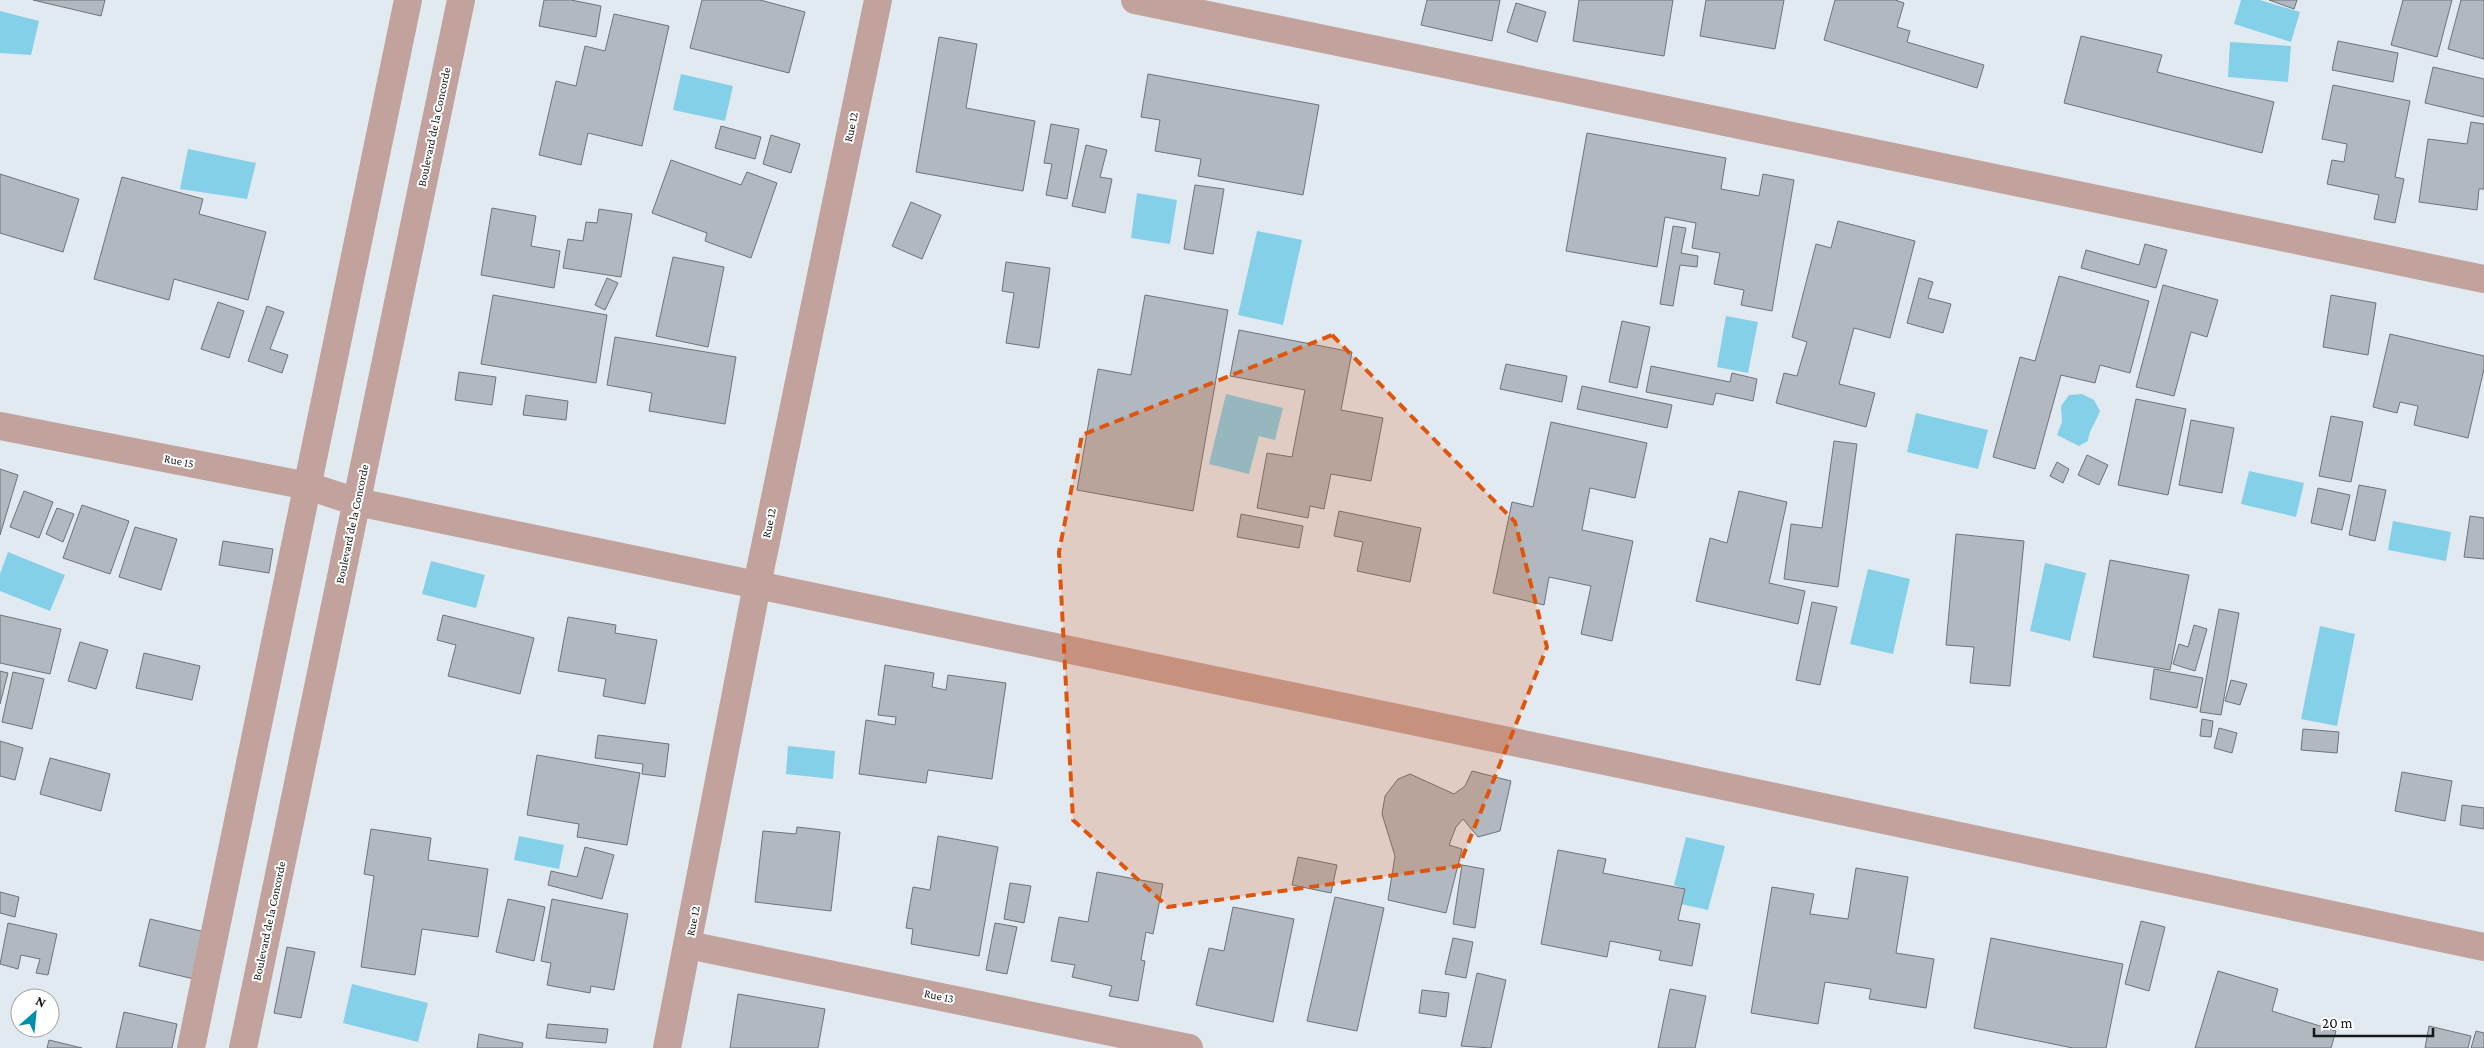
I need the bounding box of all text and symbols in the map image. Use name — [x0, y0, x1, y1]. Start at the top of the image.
street label: Boulevard de la Concorde — [415, 66, 453, 188]
street label: Rue 12 — [841, 111, 861, 143]
street label: Rue 15 — [163, 451, 195, 471]
street label: Boulevard de la Concorde — [333, 463, 371, 585]
street label: Rue 12 — [759, 507, 779, 539]
street label: Boulevard de la Concorde — [250, 860, 288, 982]
street label: Rue 12 — [683, 905, 703, 937]
street label: Rue 13 — [923, 986, 955, 1006]
north arrow — [10, 988, 60, 1038]
text: N — [33, 992, 49, 1011]
scale bar — [2314, 1006, 2433, 1038]
text: 20 m — [2322, 1015, 2353, 1031]

